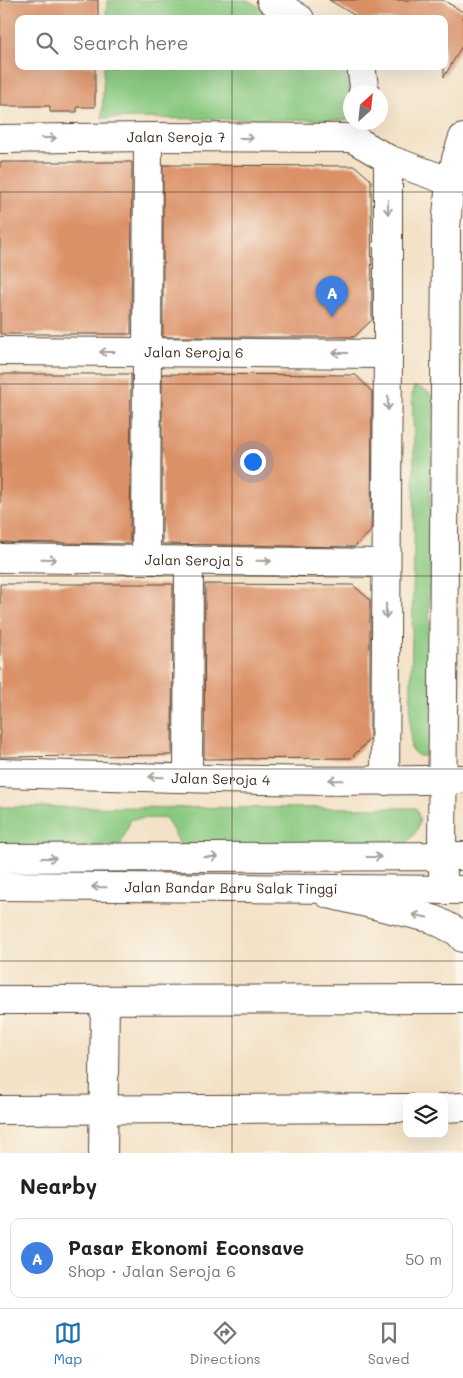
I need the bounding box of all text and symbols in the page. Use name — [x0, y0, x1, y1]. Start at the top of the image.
search box — [15, 15, 448, 70]
icon: search — [33, 29, 61, 57]
text: Search here — [73, 30, 189, 55]
north arrow — [343, 85, 388, 130]
street label: Jalan Seroja 7 — [127, 127, 226, 146]
one-way arrow — [40, 133, 56, 143]
one-way arrow — [238, 133, 254, 143]
one-way arrow — [383, 199, 393, 215]
pin: A — [316, 276, 348, 317]
street label: Jalan Seroja 6 — [144, 342, 244, 362]
one-way arrow — [99, 347, 116, 357]
one-way arrow — [332, 349, 348, 358]
one-way arrow — [383, 394, 393, 410]
your location — [240, 449, 266, 475]
street label: Jalan Seroja 5 — [144, 550, 244, 570]
one-way arrow — [40, 554, 56, 564]
one-way arrow — [255, 556, 271, 566]
one-way arrow — [381, 603, 391, 619]
street label: Jalan Seroja 4 — [171, 768, 271, 789]
one-way arrow — [149, 773, 165, 782]
one-way arrow — [329, 776, 345, 785]
one-way arrow — [202, 852, 219, 862]
one-way arrow — [365, 852, 381, 862]
one-way arrow — [40, 853, 56, 863]
street label: Jalan Bandar Baru Salak Tinggi — [124, 877, 338, 898]
one-way arrow — [91, 882, 107, 891]
one-way arrow — [413, 911, 429, 920]
map controls — [403, 1093, 448, 1138]
button: layers — [403, 1093, 448, 1138]
text: Nearby — [20, 1172, 97, 1199]
text: Pasar Ekonomi Econsave — [68, 1235, 304, 1260]
text: A — [31, 1248, 43, 1269]
text: 50 m — [405, 1248, 442, 1269]
text: Shop · Jalan Seroja 6 — [68, 1260, 236, 1281]
tab: Map — [54, 1319, 82, 1368]
tab: Directions — [189, 1319, 261, 1368]
tab: Saved — [368, 1319, 409, 1368]

